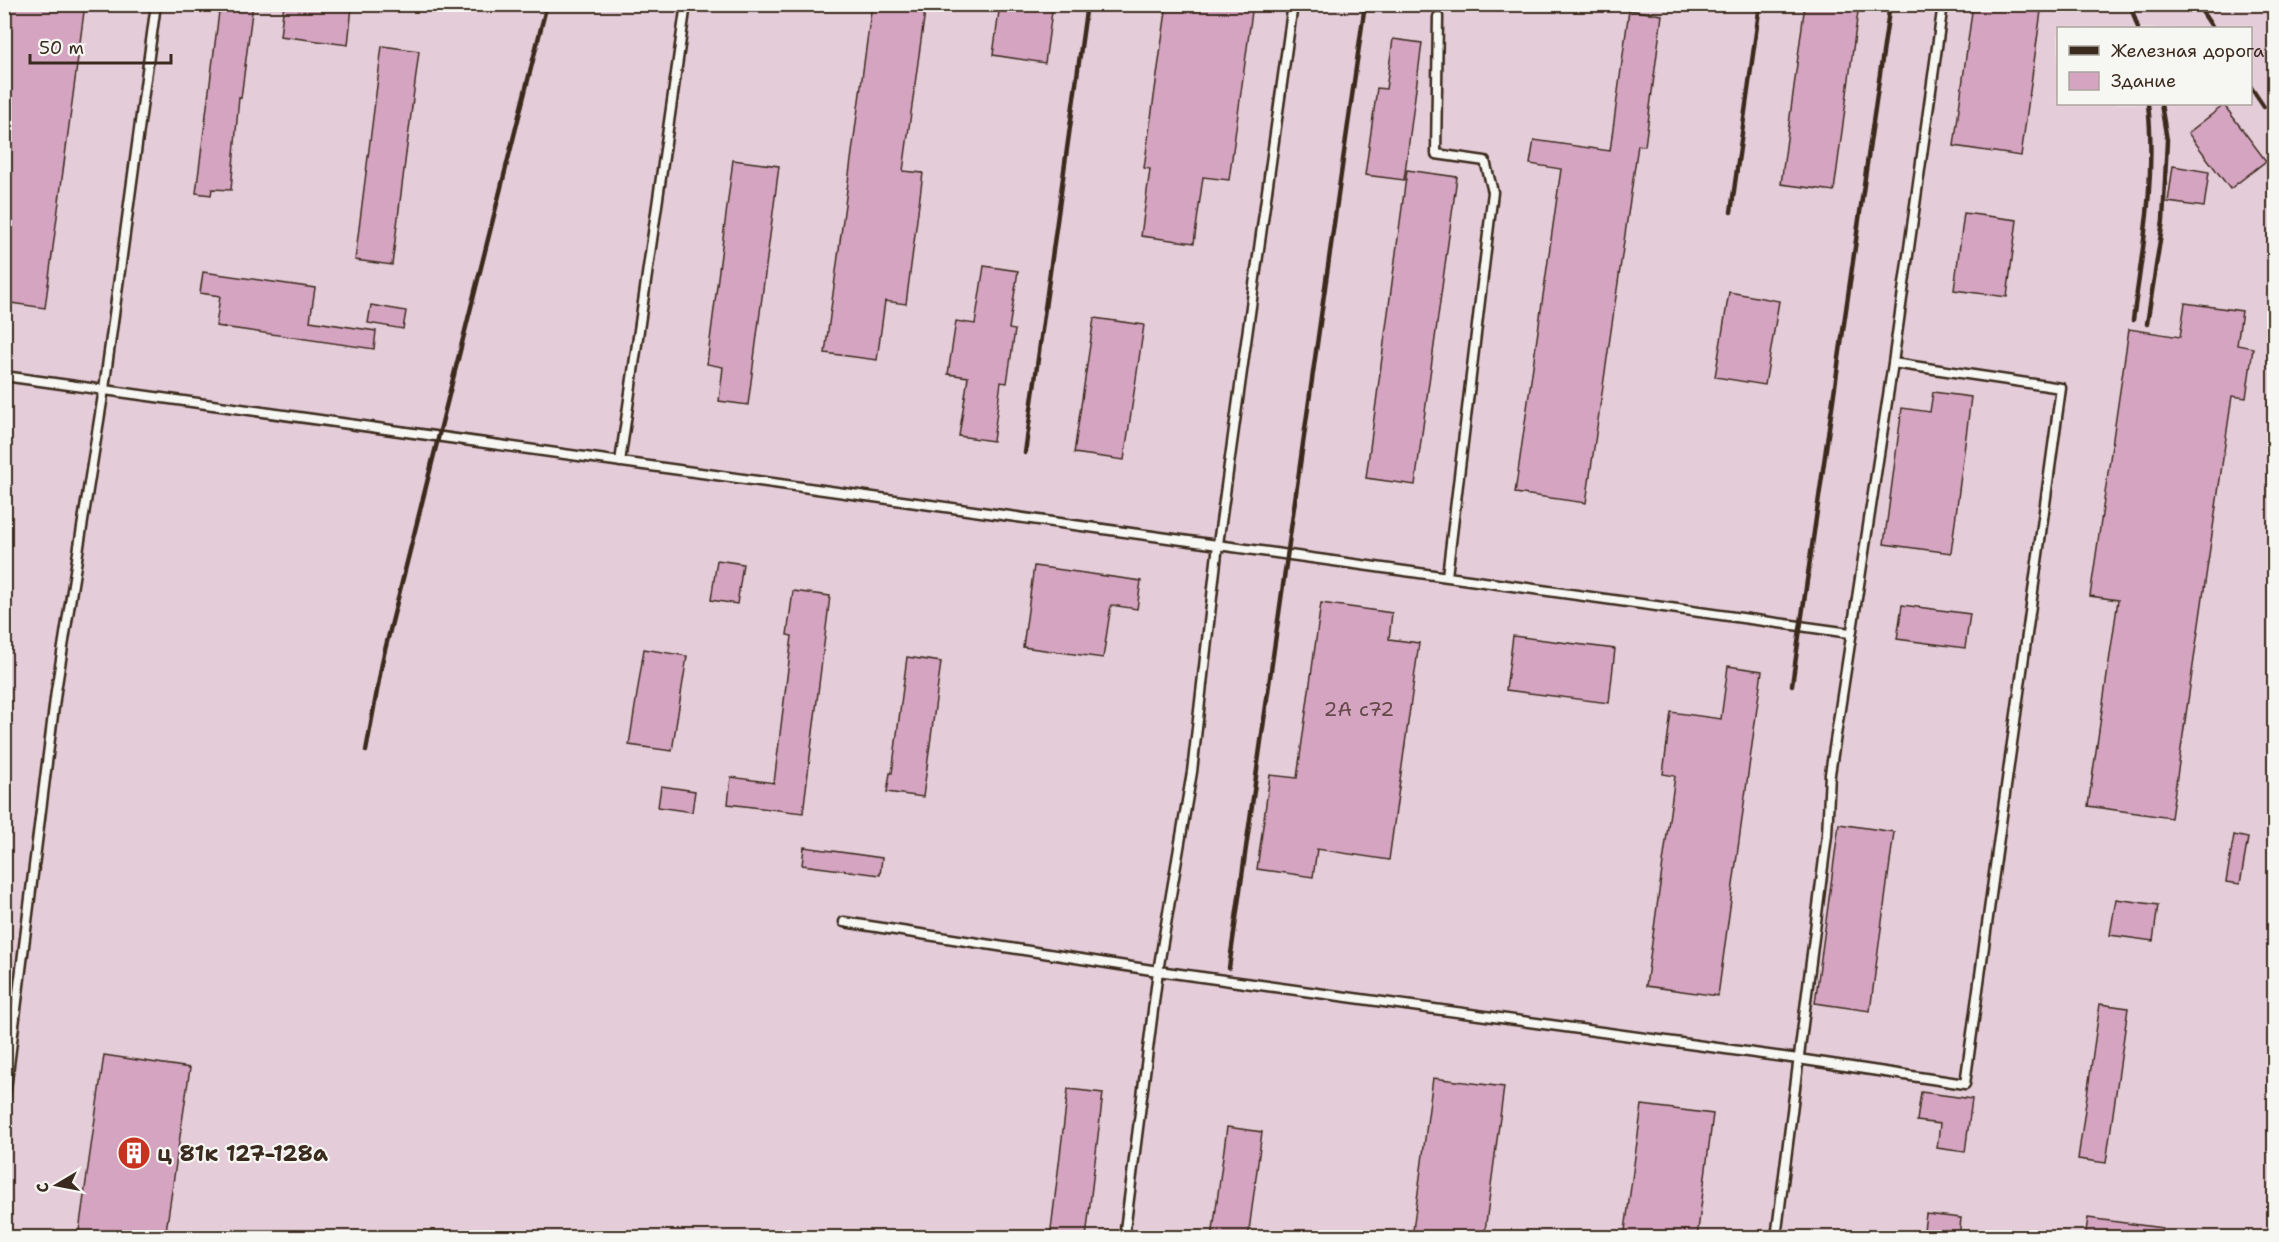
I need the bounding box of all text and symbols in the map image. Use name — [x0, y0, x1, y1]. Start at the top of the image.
scale bar — [30, 27, 171, 65]
legend — [2057, 27, 2252, 105]
text: 50 m — [39, 36, 84, 60]
text: Железная дорога — [2111, 39, 2264, 63]
text: Здание — [2111, 69, 2176, 93]
house number: 2А с72 — [1324, 696, 1394, 722]
building icon: ц 81к 127-128а — [116, 1135, 152, 1171]
place label: ц 81к 127-128а — [157, 1139, 328, 1168]
north arrow — [27, 1155, 87, 1215]
text: С — [31, 1181, 54, 1194]

